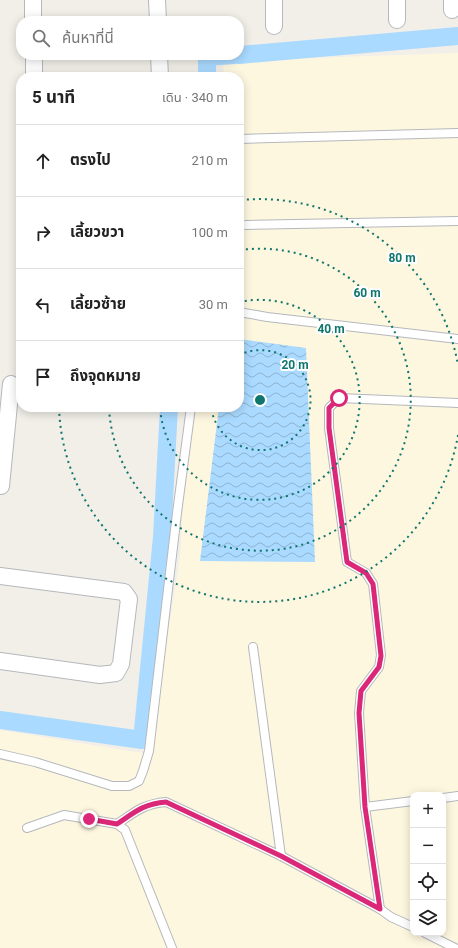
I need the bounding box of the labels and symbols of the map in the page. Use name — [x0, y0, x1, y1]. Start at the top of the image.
text: 80 m — [388, 251, 416, 265]
text: 60 m — [353, 286, 381, 300]
text: 40 m — [317, 322, 345, 336]
text: 20 m — [281, 358, 309, 372]
route start — [330, 389, 348, 407]
centre of rings — [253, 393, 267, 407]
route end — [80, 810, 98, 828]

